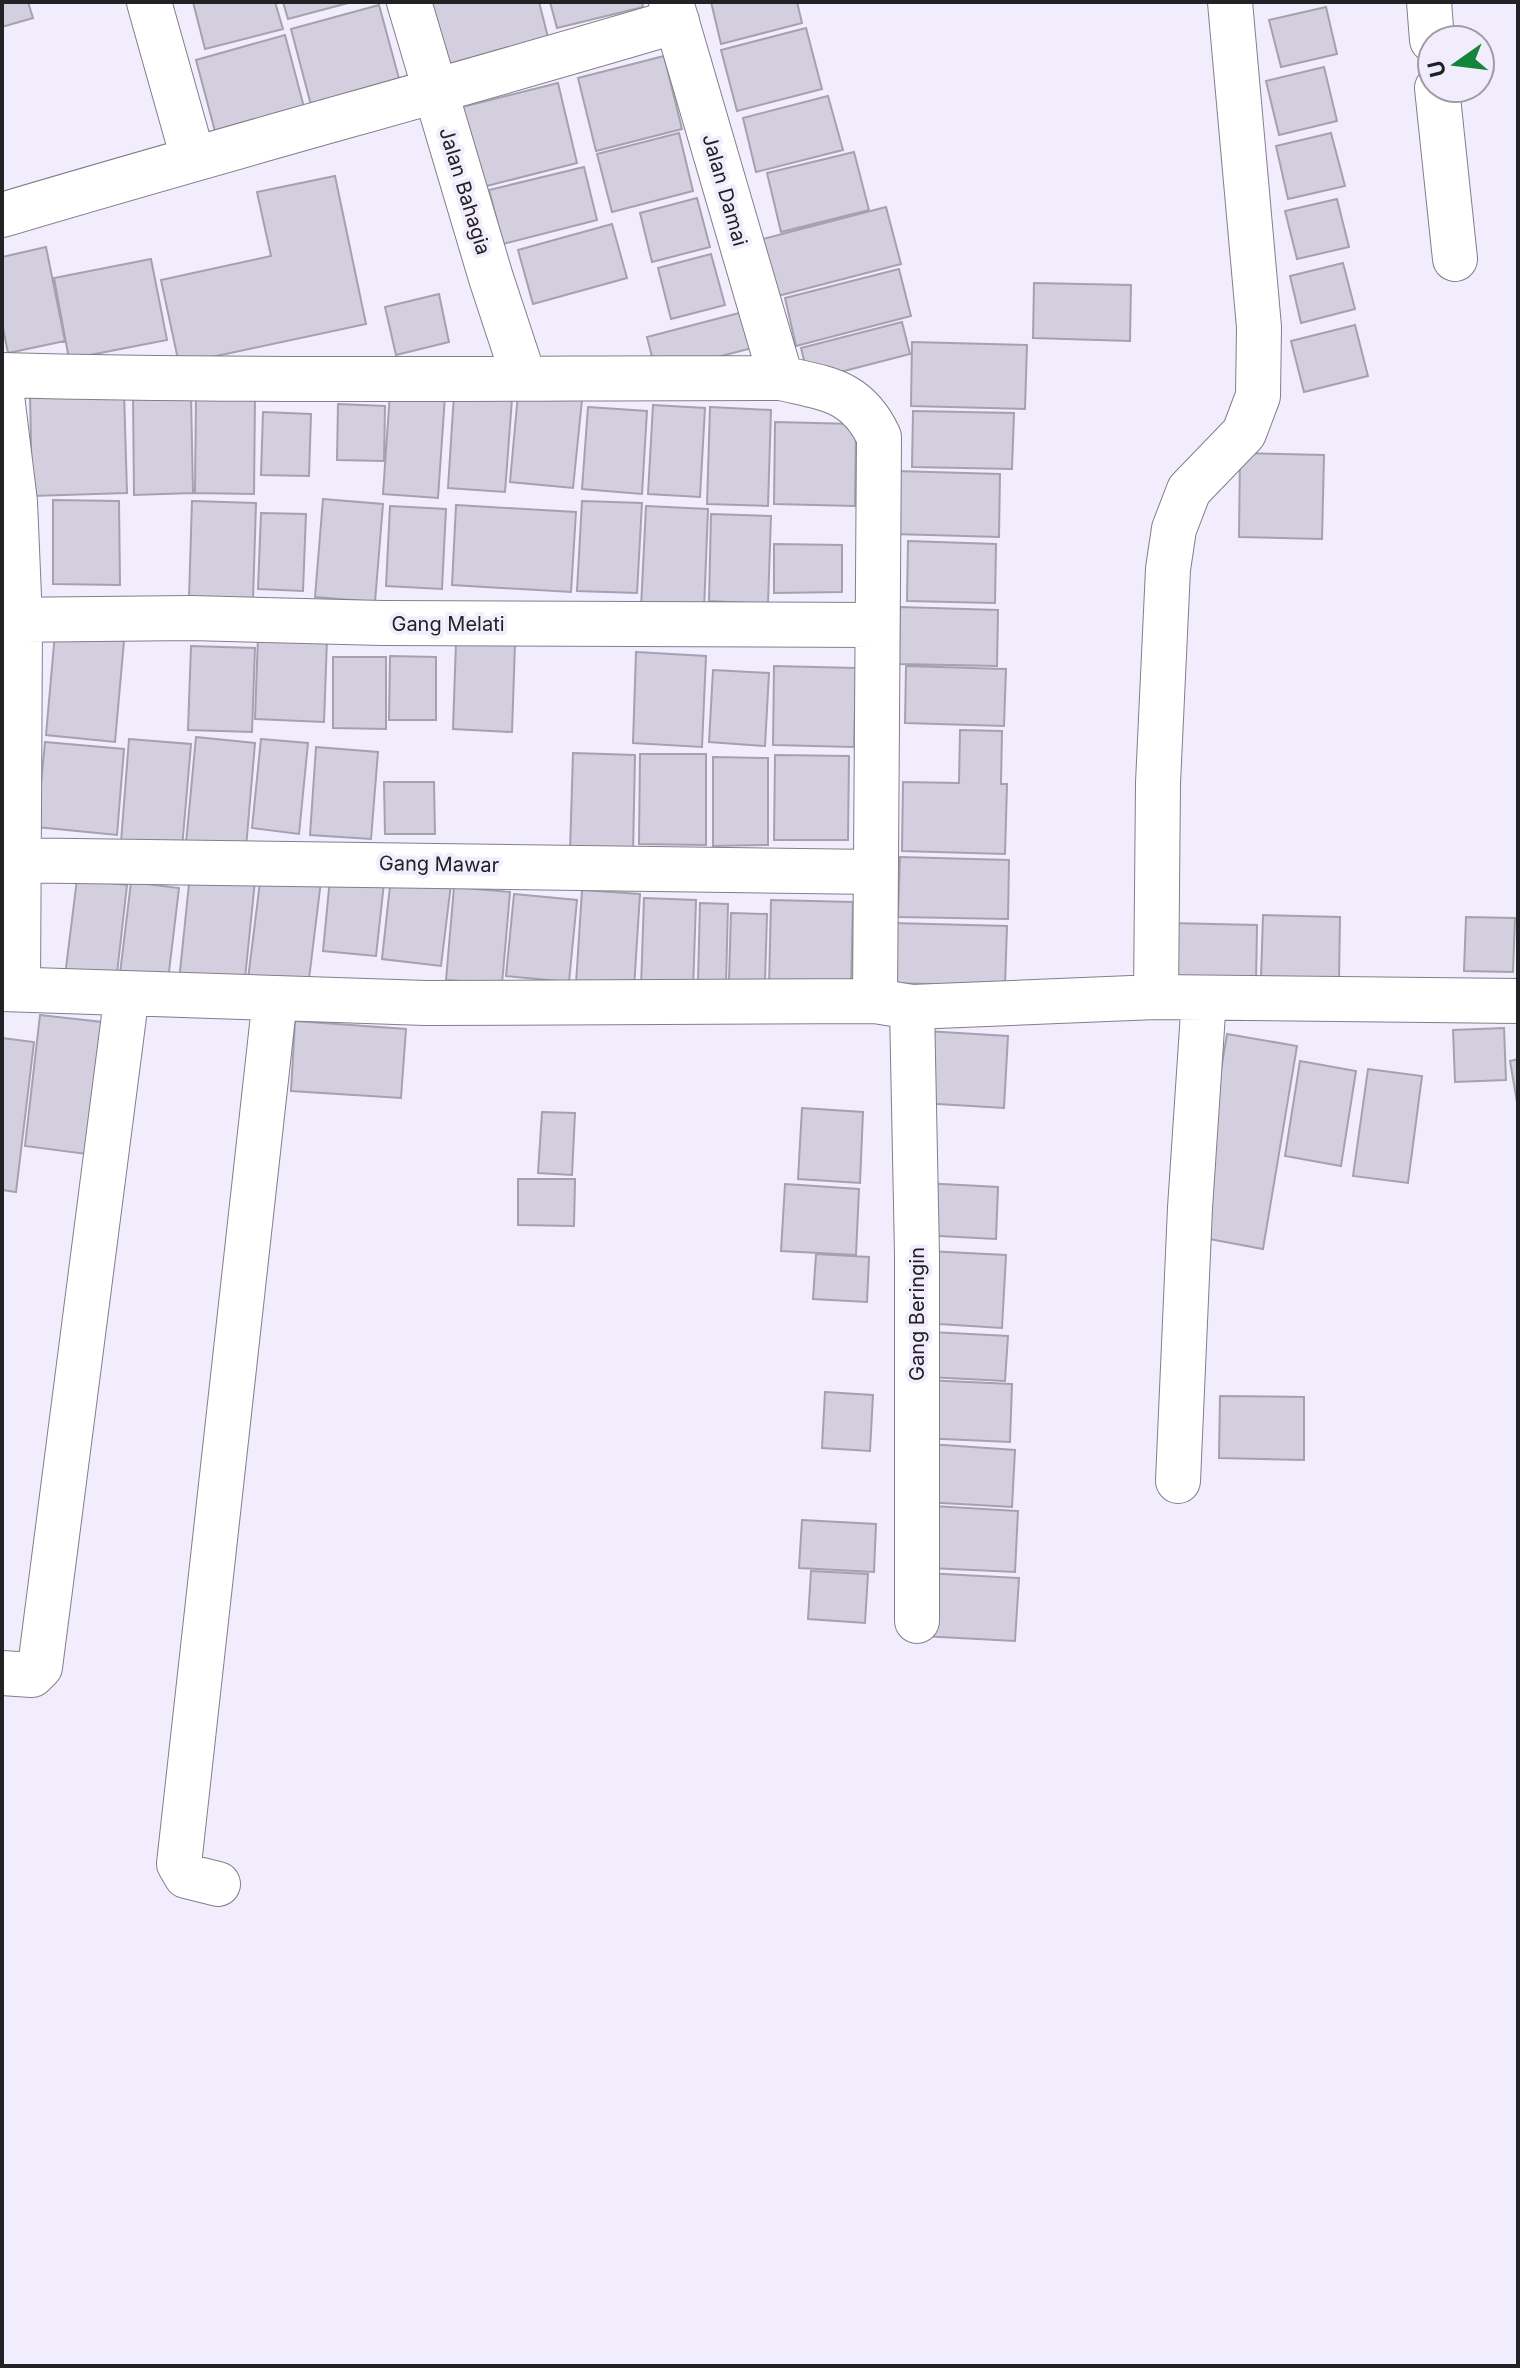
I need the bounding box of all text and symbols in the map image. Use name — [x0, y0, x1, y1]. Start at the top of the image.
north arrow — [1416, 24, 1496, 104]
text: U — [1422, 58, 1451, 80]
street label: Jalan Bahagia — [434, 124, 496, 258]
street label: Jalan Damai — [698, 131, 752, 249]
street label: Gang Melati — [391, 612, 505, 636]
street label: Gang Mawar — [379, 851, 500, 877]
street label: Gang Beringin — [905, 1247, 929, 1381]

